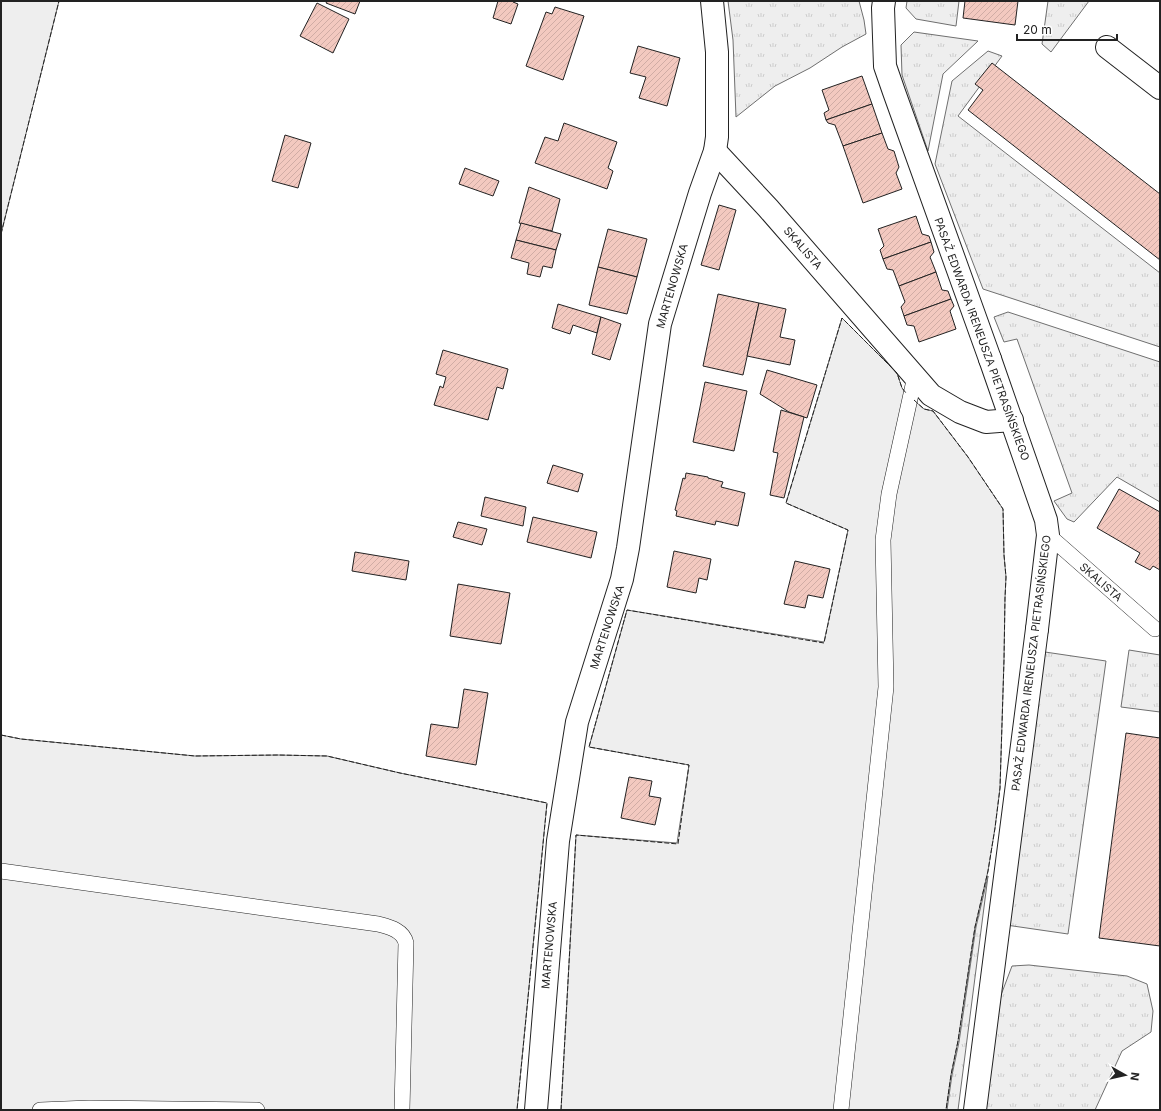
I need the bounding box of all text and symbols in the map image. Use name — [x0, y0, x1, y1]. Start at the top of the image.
scale bar — [1017, 16, 1117, 42]
text: 20 m — [1023, 22, 1052, 37]
street label: PASAŻ EDWARDA IRENEUSZA PIETRASIŃSKIEGO — [931, 215, 1033, 463]
street label: SKALISTA — [781, 224, 826, 273]
street label: MARTENOWSKA — [653, 241, 691, 330]
street label: PASAŻ EDWARDA IRENEUSZA PIETRASIŃSKIEGO — [1008, 534, 1054, 792]
street label: SKALISTA — [1077, 560, 1126, 605]
street label: MARTENOWSKA — [587, 583, 627, 671]
street label: MARTENOWSKA — [538, 900, 560, 989]
north arrow — [1105, 1055, 1145, 1095]
text: N — [1127, 1071, 1142, 1082]

